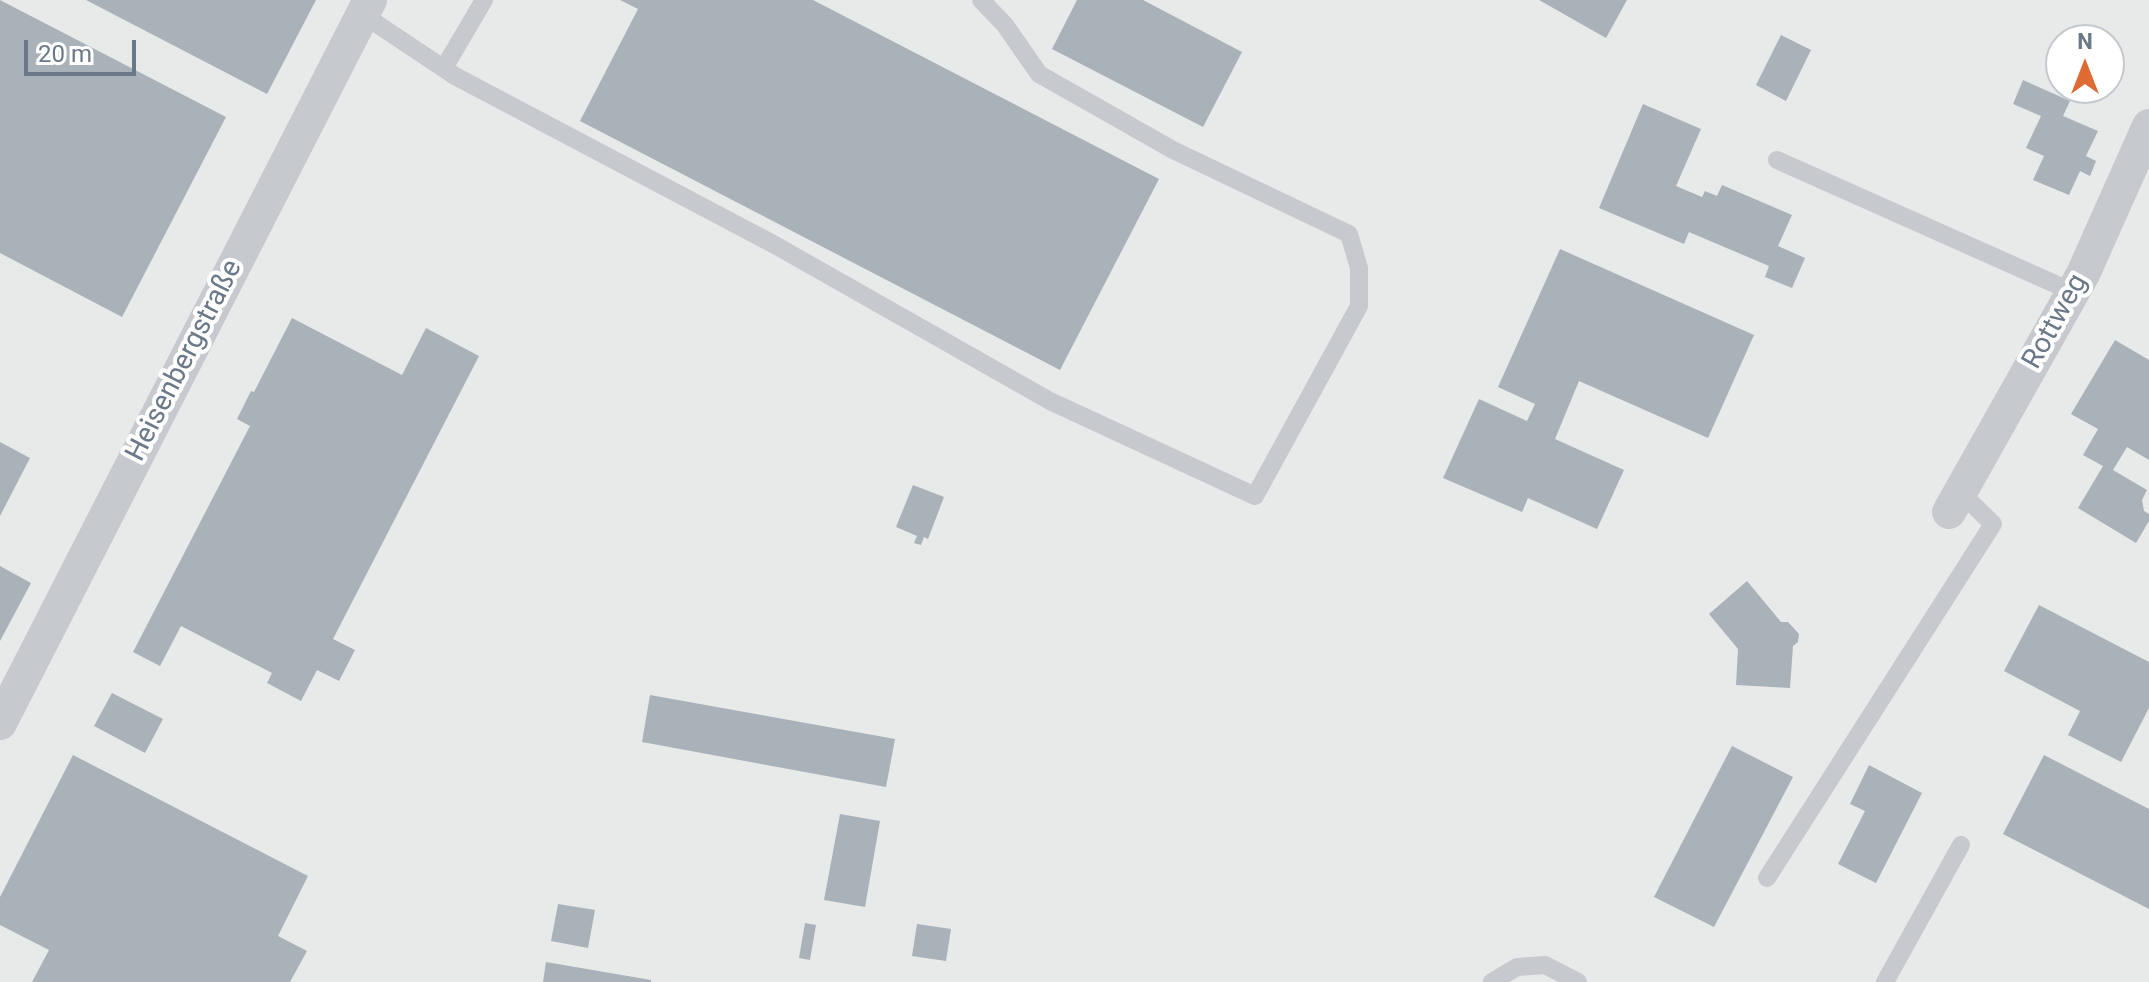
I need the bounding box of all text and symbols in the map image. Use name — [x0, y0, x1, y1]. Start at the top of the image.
scale bar — [28, 24, 140, 74]
north arrow — [2045, 24, 2125, 104]
text: N — [2077, 29, 2093, 54]
text: 20 m — [38, 40, 92, 68]
street label: Heisenbergstraße — [120, 255, 250, 467]
street label: Rottweg — [2016, 269, 2096, 375]

